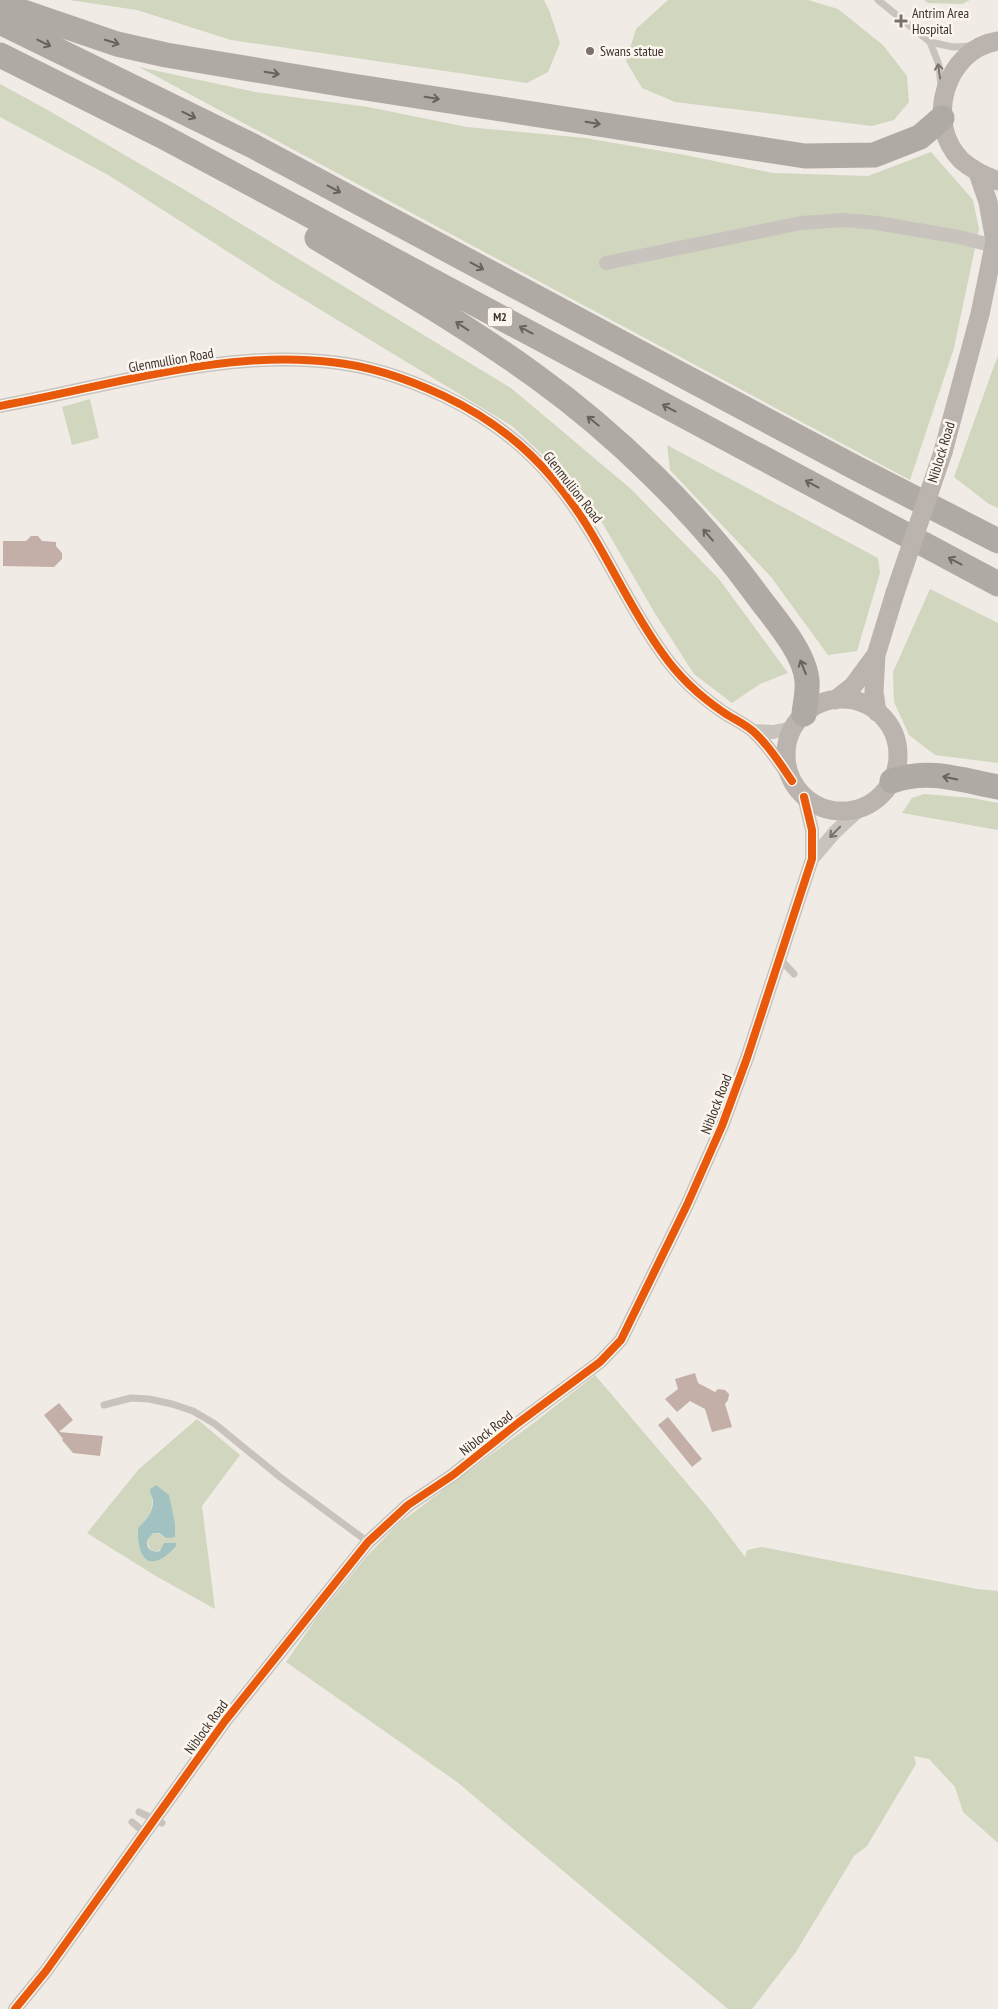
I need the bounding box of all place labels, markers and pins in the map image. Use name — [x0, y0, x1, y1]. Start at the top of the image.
place label: Antrim Area Hospital — [912, 4, 969, 38]
marker: Antrim Area Hospital — [894, 14, 908, 28]
place label: Swans statue — [600, 42, 664, 60]
marker: Swans statue — [584, 45, 596, 57]

